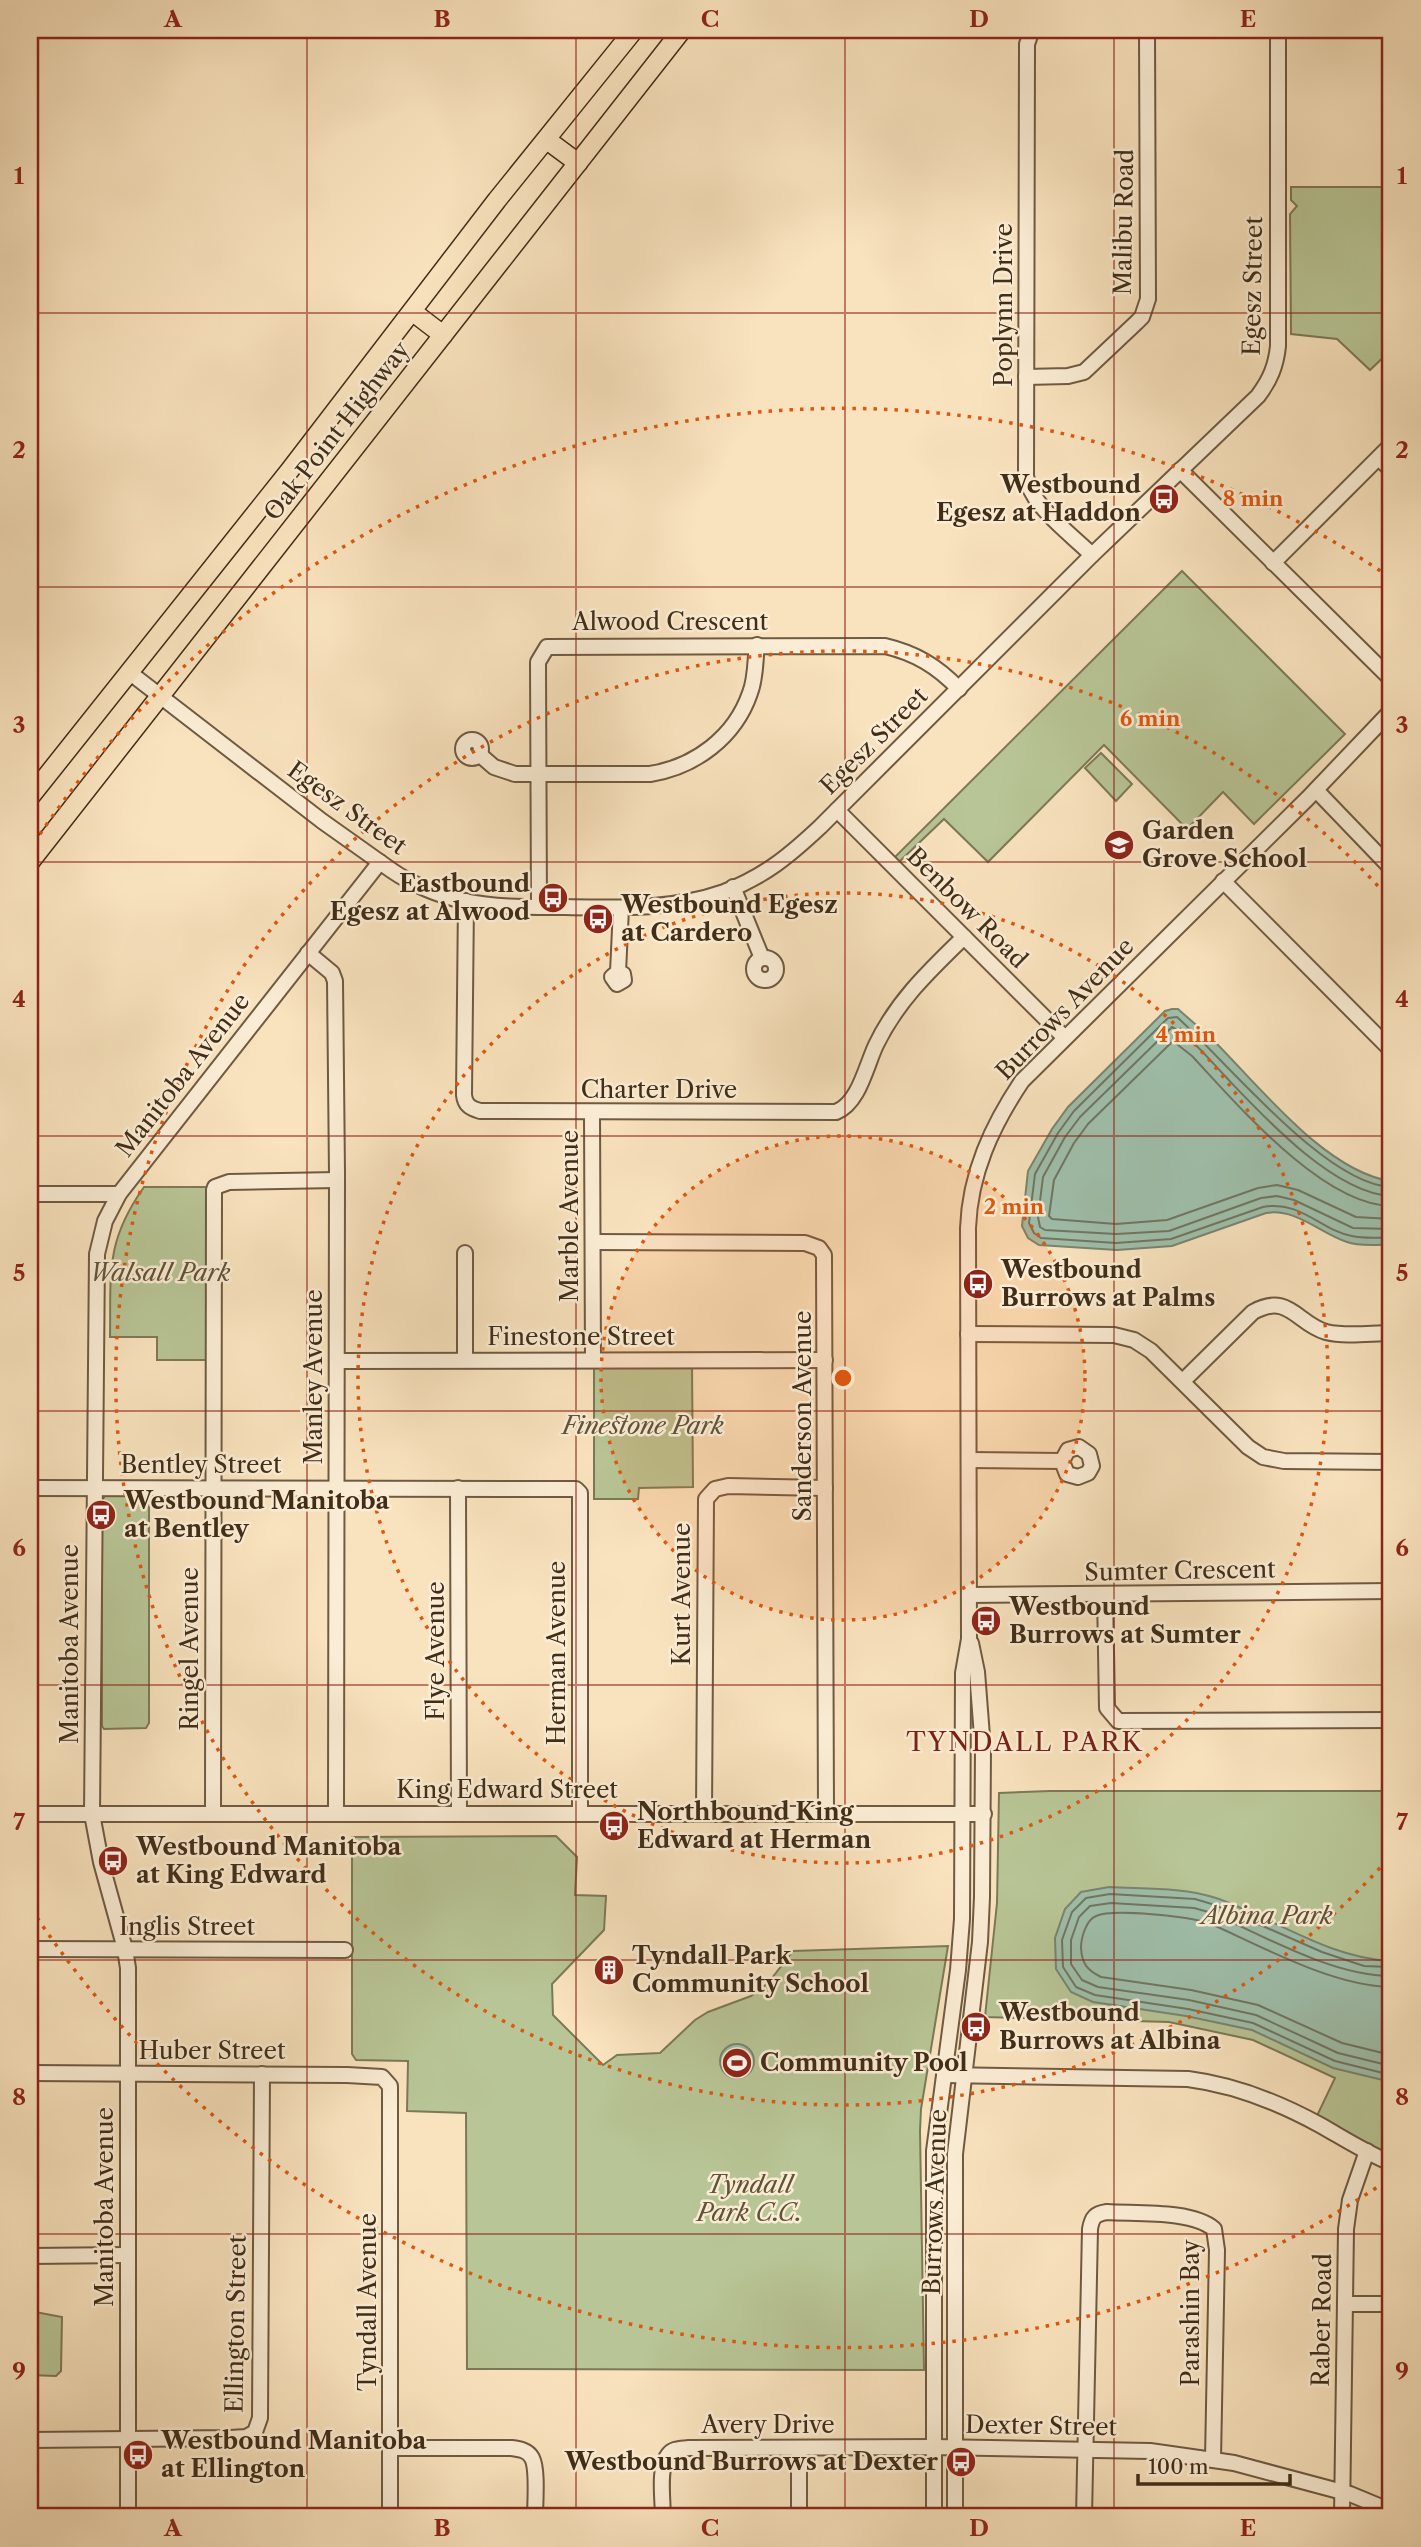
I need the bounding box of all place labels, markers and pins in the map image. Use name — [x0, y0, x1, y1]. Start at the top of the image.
place label: Westbound Egesz at Haddon — [936, 470, 1142, 527]
bus stop icon: Westbound Egesz at Haddon — [1147, 482, 1181, 516]
place label: Garden Grove School — [1142, 816, 1307, 873]
school or university icon: Garden Grove School — [1102, 828, 1136, 862]
place label: Eastbound Egesz at Alwood — [330, 869, 530, 926]
bus stop icon: Eastbound Egesz at Alwood — [536, 881, 570, 915]
place label: Westbound Egesz at Cardero — [620, 890, 838, 947]
bus stop icon: Westbound Egesz at Cardero — [581, 902, 615, 936]
place label: Westbound Burrows at Palms — [1000, 1255, 1215, 1312]
bus stop icon: Westbound Burrows at Palms — [961, 1267, 995, 1301]
centre of rings — [831, 1366, 855, 1390]
place label: Westbound Manitoba at Bentley — [123, 1486, 391, 1543]
bus stop icon: Westbound Manitoba at Bentley — [84, 1498, 118, 1532]
place label: Westbound Burrows at Sumter — [1008, 1592, 1241, 1649]
bus stop icon: Westbound Burrows at Sumter — [969, 1604, 1003, 1638]
place label: Northbound King Edward at Herman — [637, 1797, 872, 1854]
bus stop icon: Northbound King Edward at Herman — [597, 1809, 631, 1843]
place label: Westbound Manitoba at King Edward — [135, 1832, 403, 1889]
bus stop icon: Westbound Manitoba at King Edward — [96, 1844, 130, 1878]
place label: Tyndall Park Community School — [632, 1941, 869, 1998]
building icon: Tyndall Park Community School — [592, 1953, 626, 1987]
place label: Westbound Burrows at Albina — [998, 1998, 1222, 2055]
bus stop icon: Westbound Burrows at Albina — [959, 2010, 993, 2044]
sports icon: Community Pool — [720, 2046, 754, 2080]
place label: Community Pool — [760, 2048, 968, 2077]
place label: Westbound Manitoba at Ellington — [160, 2426, 428, 2483]
bus stop icon: Westbound Manitoba at Ellington — [121, 2438, 155, 2472]
bus stop icon: Westbound Burrows at Dexter — [944, 2445, 978, 2479]
place label: Westbound Burrows at Dexter — [564, 2447, 938, 2476]

